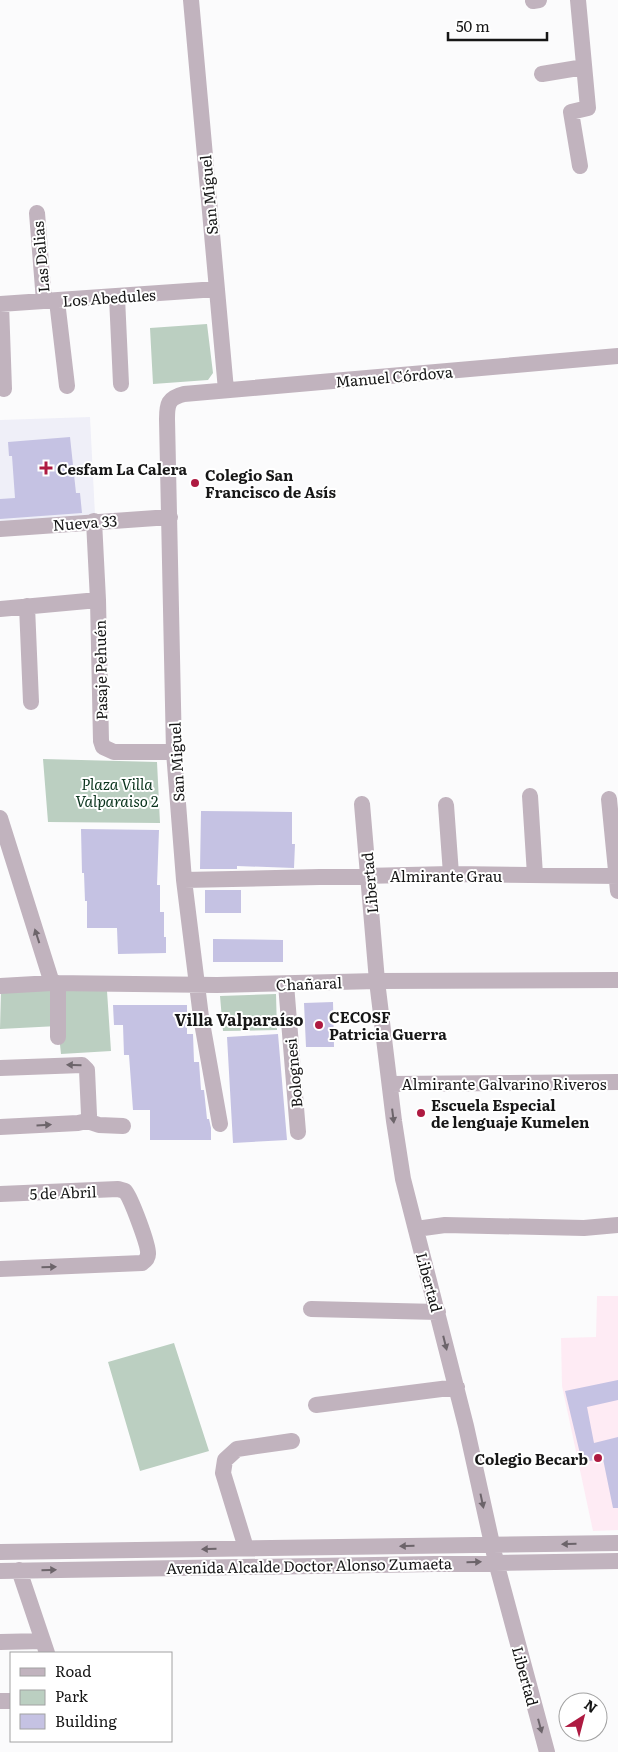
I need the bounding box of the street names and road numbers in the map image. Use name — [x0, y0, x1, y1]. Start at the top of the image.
street label: San Miguel — [193, 154, 223, 236]
street label: Las Dalias — [25, 220, 55, 294]
street label: Los Abedules — [62, 282, 157, 312]
street label: Manuel Córdova — [334, 359, 455, 393]
street label: Nueva 33 — [52, 508, 118, 536]
street label: Pasaje Pehuén — [88, 620, 112, 720]
street label: San Miguel — [162, 721, 190, 803]
street label: Libertad — [355, 852, 383, 914]
street label: Almirante Grau — [390, 864, 503, 887]
street label: Chañaral — [275, 970, 343, 996]
street label: Bolognesi — [279, 1037, 307, 1109]
street label: Almirante Galvarino Riveros — [402, 1072, 607, 1095]
street label: 5 de Abril — [29, 1179, 97, 1205]
street label: Libertad — [411, 1249, 449, 1315]
street label: Avenida Alcalde Doctor Alonso Zumaeta — [166, 1551, 453, 1579]
street label: Libertad — [507, 1643, 545, 1709]

